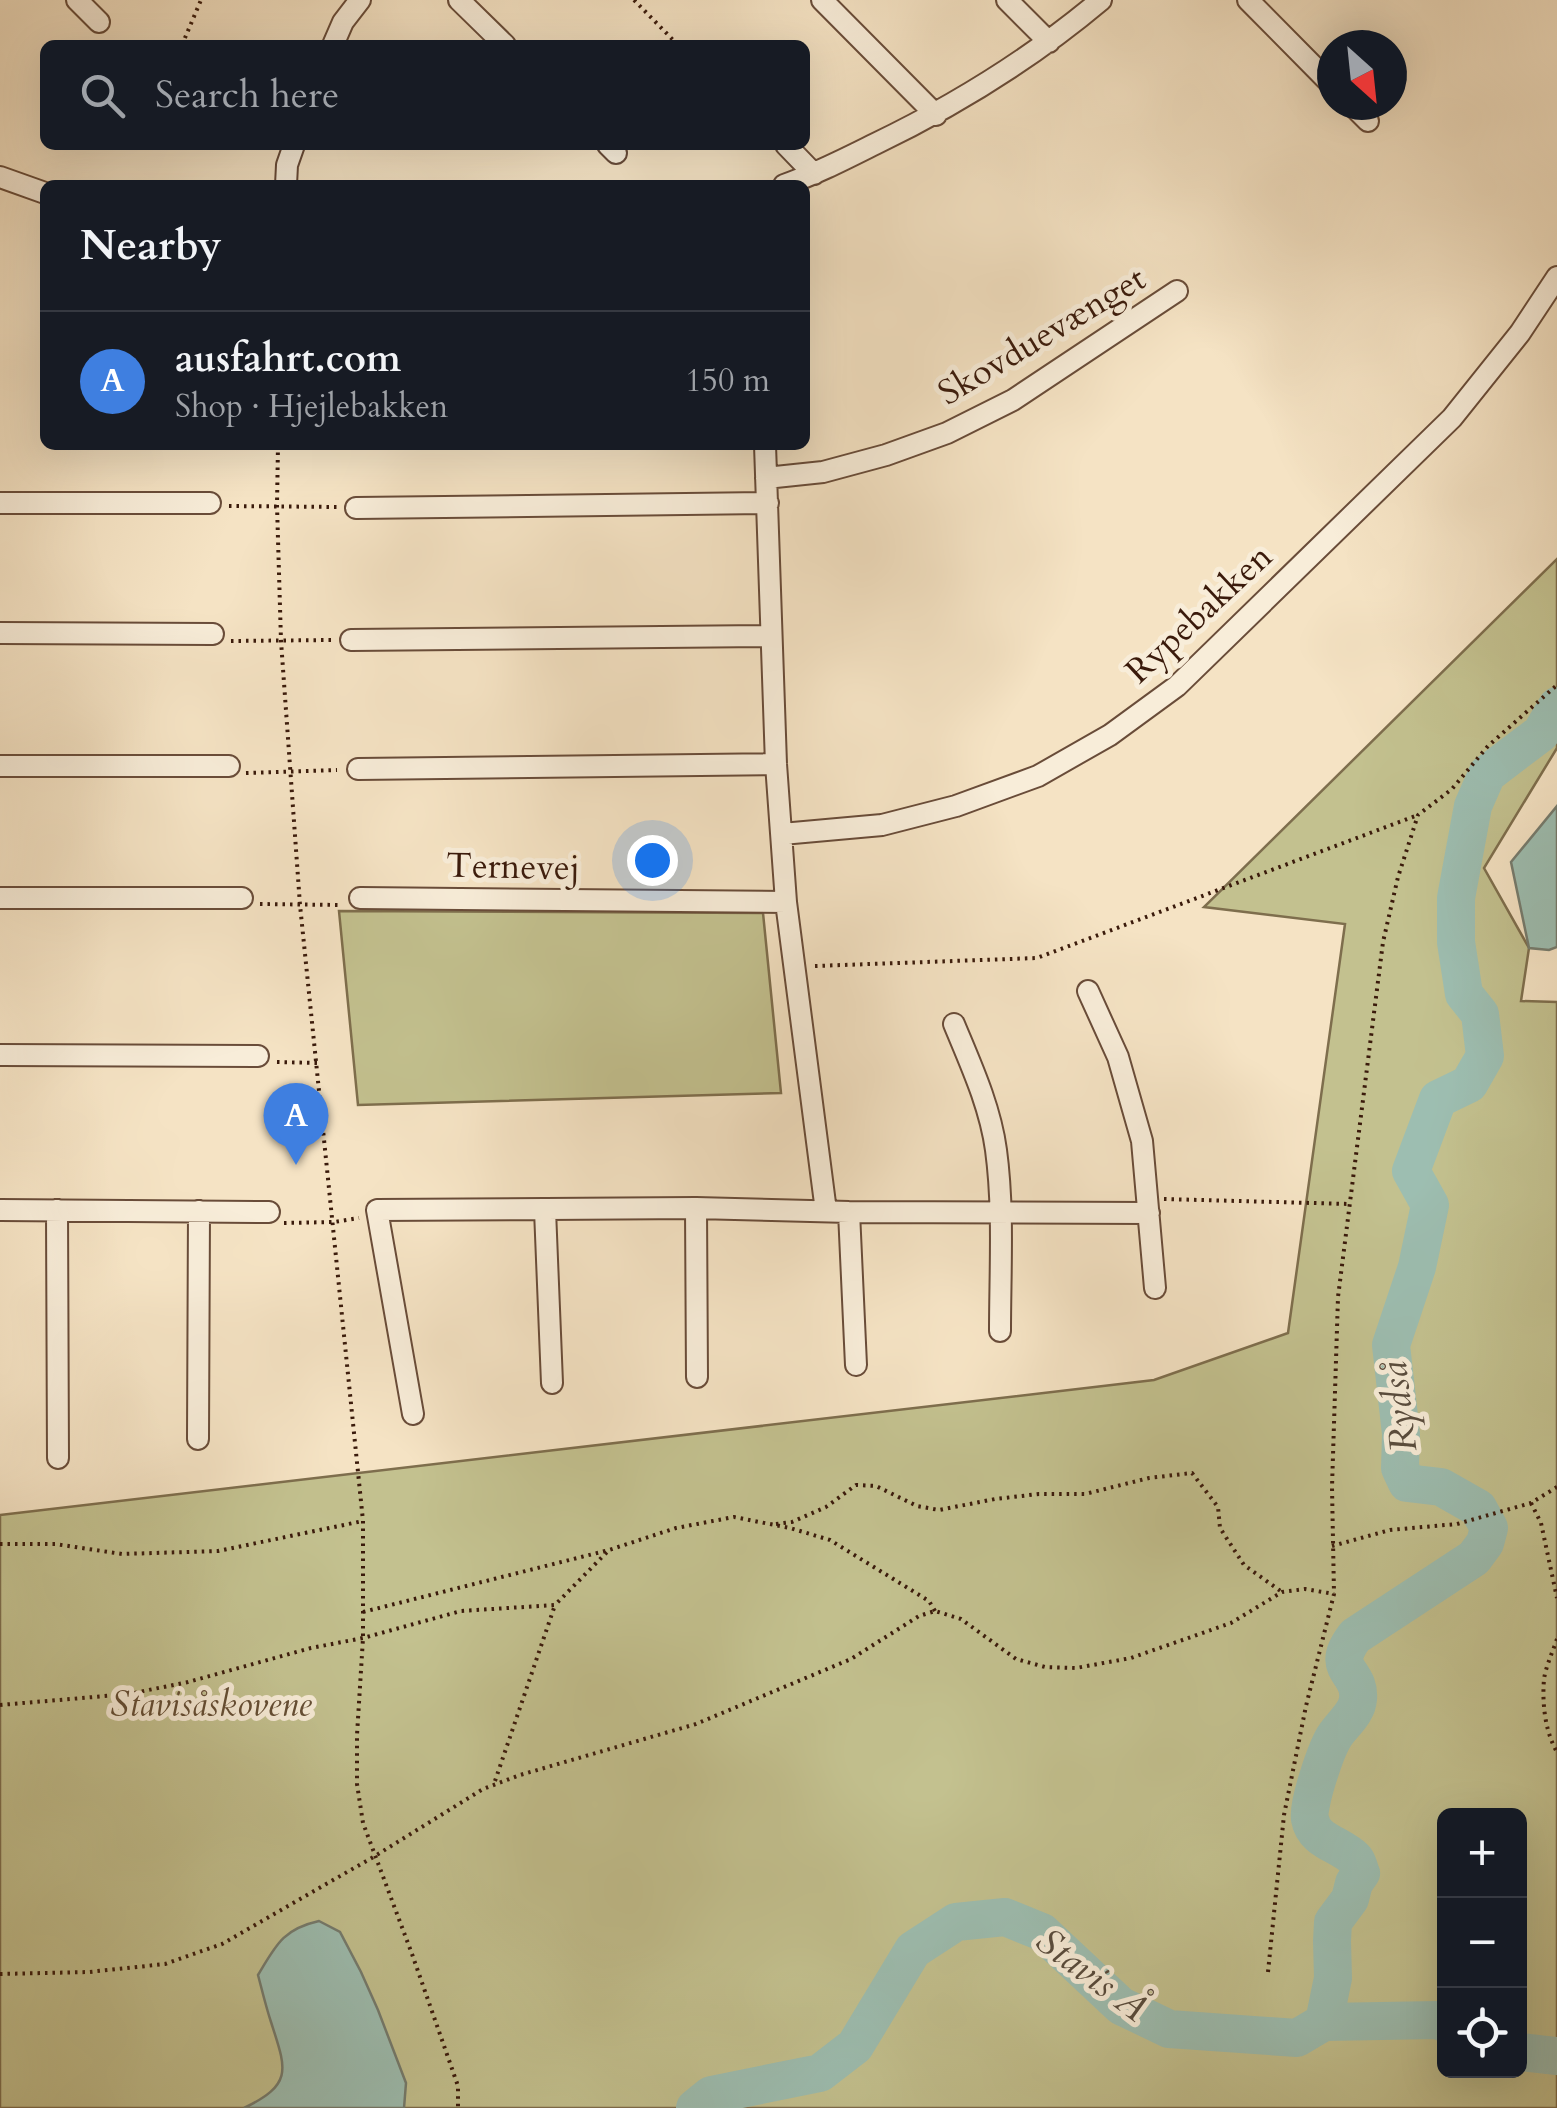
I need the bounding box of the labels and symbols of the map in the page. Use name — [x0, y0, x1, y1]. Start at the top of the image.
north arrow — [1317, 30, 1407, 120]
street label: Skovduevænget — [929, 255, 1155, 417]
street label: Rypebakken — [1115, 533, 1283, 694]
your location — [627, 835, 678, 886]
street label: Ternevej — [446, 842, 580, 892]
pin: A — [264, 1082, 328, 1165]
water label: Rydså — [1368, 1358, 1430, 1455]
park label: Stavisåskovene — [110, 1681, 312, 1729]
water label: Stavis Å — [1025, 1916, 1159, 2034]

